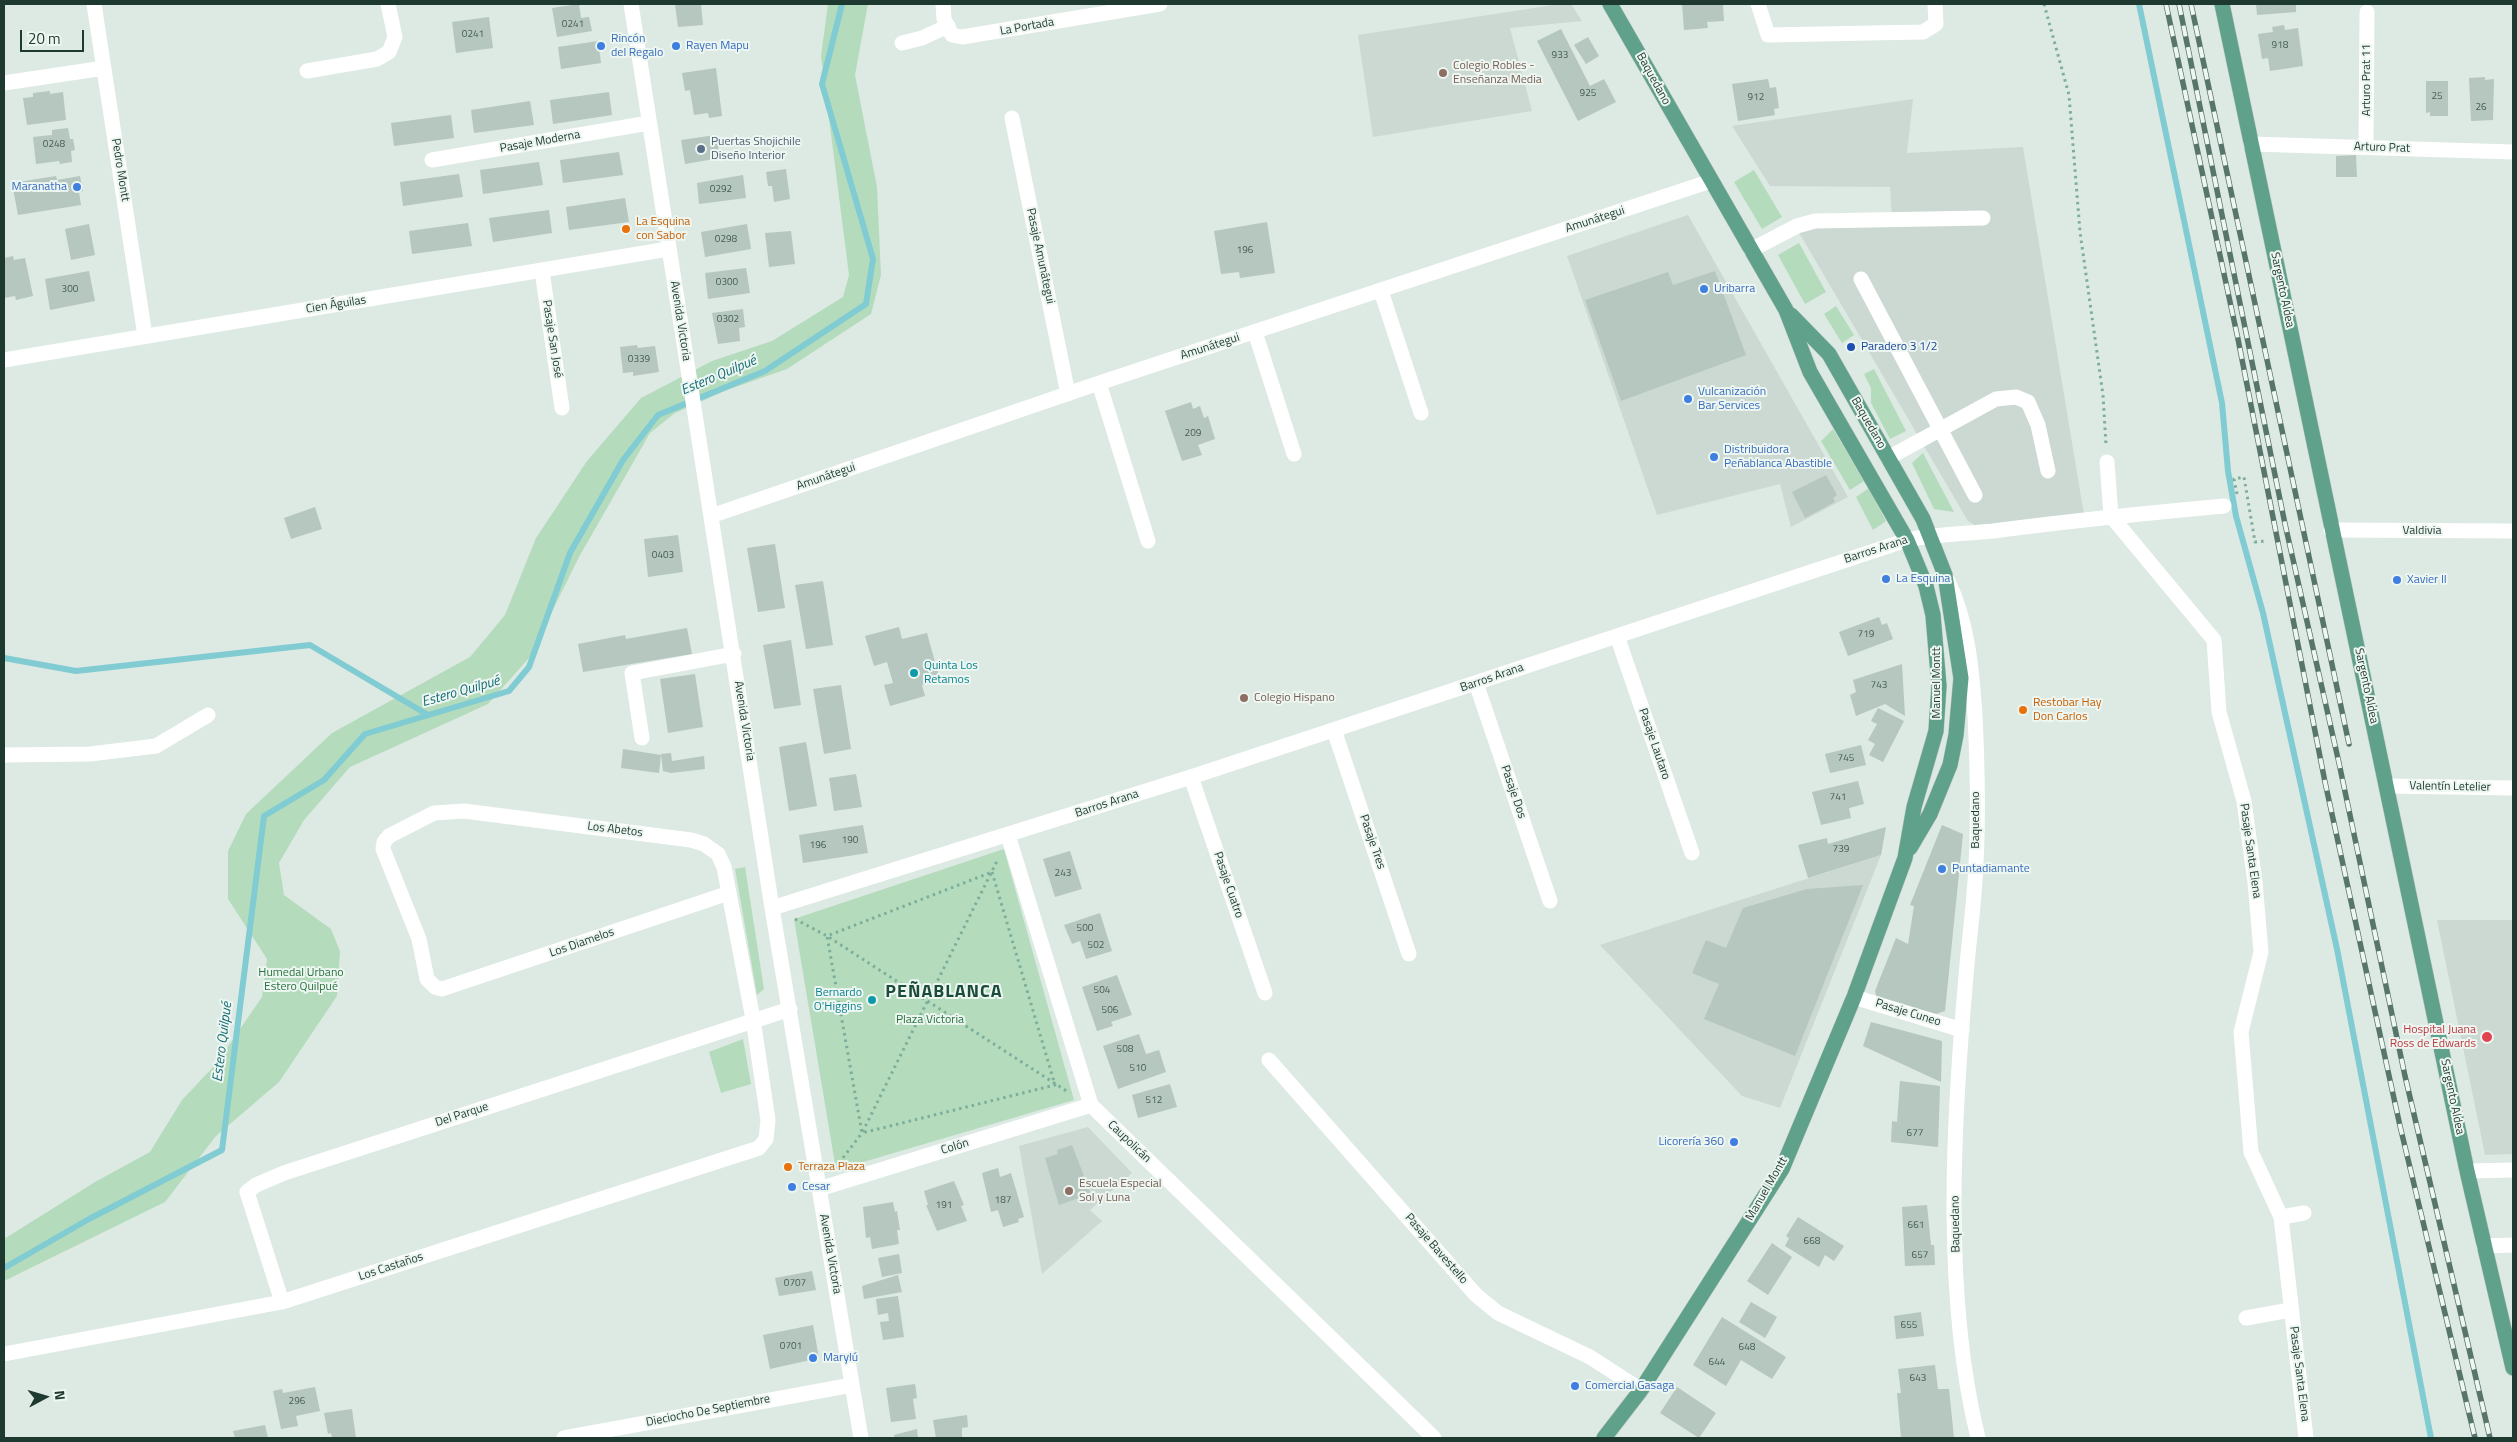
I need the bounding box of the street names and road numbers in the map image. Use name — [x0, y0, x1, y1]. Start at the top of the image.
street label: La Portada — [999, 15, 1055, 39]
street label: Arturo Prat 11 — [2360, 44, 2374, 116]
street label: Baquedano — [1633, 50, 1673, 108]
street label: Pasaje Moderna — [499, 128, 581, 156]
street label: Pedro Montt — [108, 137, 132, 203]
street label: Arturo Prat — [2354, 140, 2410, 156]
street label: Amunátegui — [1564, 204, 1626, 236]
street label: Pasaje Amunátegui — [1023, 207, 1057, 305]
street label: Sargento Aldea — [2267, 251, 2297, 329]
street label: Avenida Victoria — [667, 280, 693, 362]
street label: Cien Águilas — [305, 293, 367, 317]
street label: Pasaje San José — [539, 299, 565, 379]
street label: Amunátegui — [1179, 331, 1241, 363]
street label: Baquedano — [1847, 395, 1889, 451]
street label: Amunátegui — [795, 460, 857, 494]
street label: Valdivia — [2403, 524, 2441, 538]
street label: Barros Arana — [1842, 533, 1910, 567]
street label: Manuel Montt — [1930, 647, 1944, 719]
street label: Sargento Aldea — [2351, 647, 2381, 725]
street label: Barros Arana — [1458, 660, 1526, 696]
street label: Avenida Victoria — [731, 680, 757, 762]
street label: Pasaje Lautaro — [1635, 706, 1673, 782]
street label: Pasaje Dos — [1497, 763, 1529, 821]
street label: Valentín Letelier — [2409, 779, 2491, 795]
street label: Barros Arana — [1073, 787, 1141, 821]
street label: Baquedano — [1969, 791, 1983, 849]
street label: Pasaje Santa Elena — [2236, 803, 2264, 899]
street label: Pasaje Tres — [1356, 813, 1388, 871]
street label: Los Abetos — [586, 819, 644, 841]
street label: Pasaje Cuatro — [1210, 850, 1246, 920]
street label: Los Diamelos — [548, 925, 616, 961]
street label: Pasaje Cuneo — [1874, 996, 1942, 1030]
street label: Sargento Aldea — [2437, 1058, 2467, 1136]
street label: Del Parque — [434, 1100, 490, 1130]
street label: Caupolicán — [1104, 1118, 1154, 1166]
street label: Colón — [939, 1136, 971, 1158]
street label: Manuel Montt — [1743, 1154, 1791, 1224]
street label: Baquedano — [1948, 1195, 1964, 1253]
street label: Pasaje Bavestello — [1401, 1211, 1471, 1287]
street label: Avenida Victoria — [816, 1213, 844, 1295]
street label: Los Castaños — [357, 1250, 425, 1284]
street label: Pasaje Santa Elena — [2286, 1326, 2312, 1422]
street label: Dieciocho De Septiembre — [645, 1392, 771, 1430]

